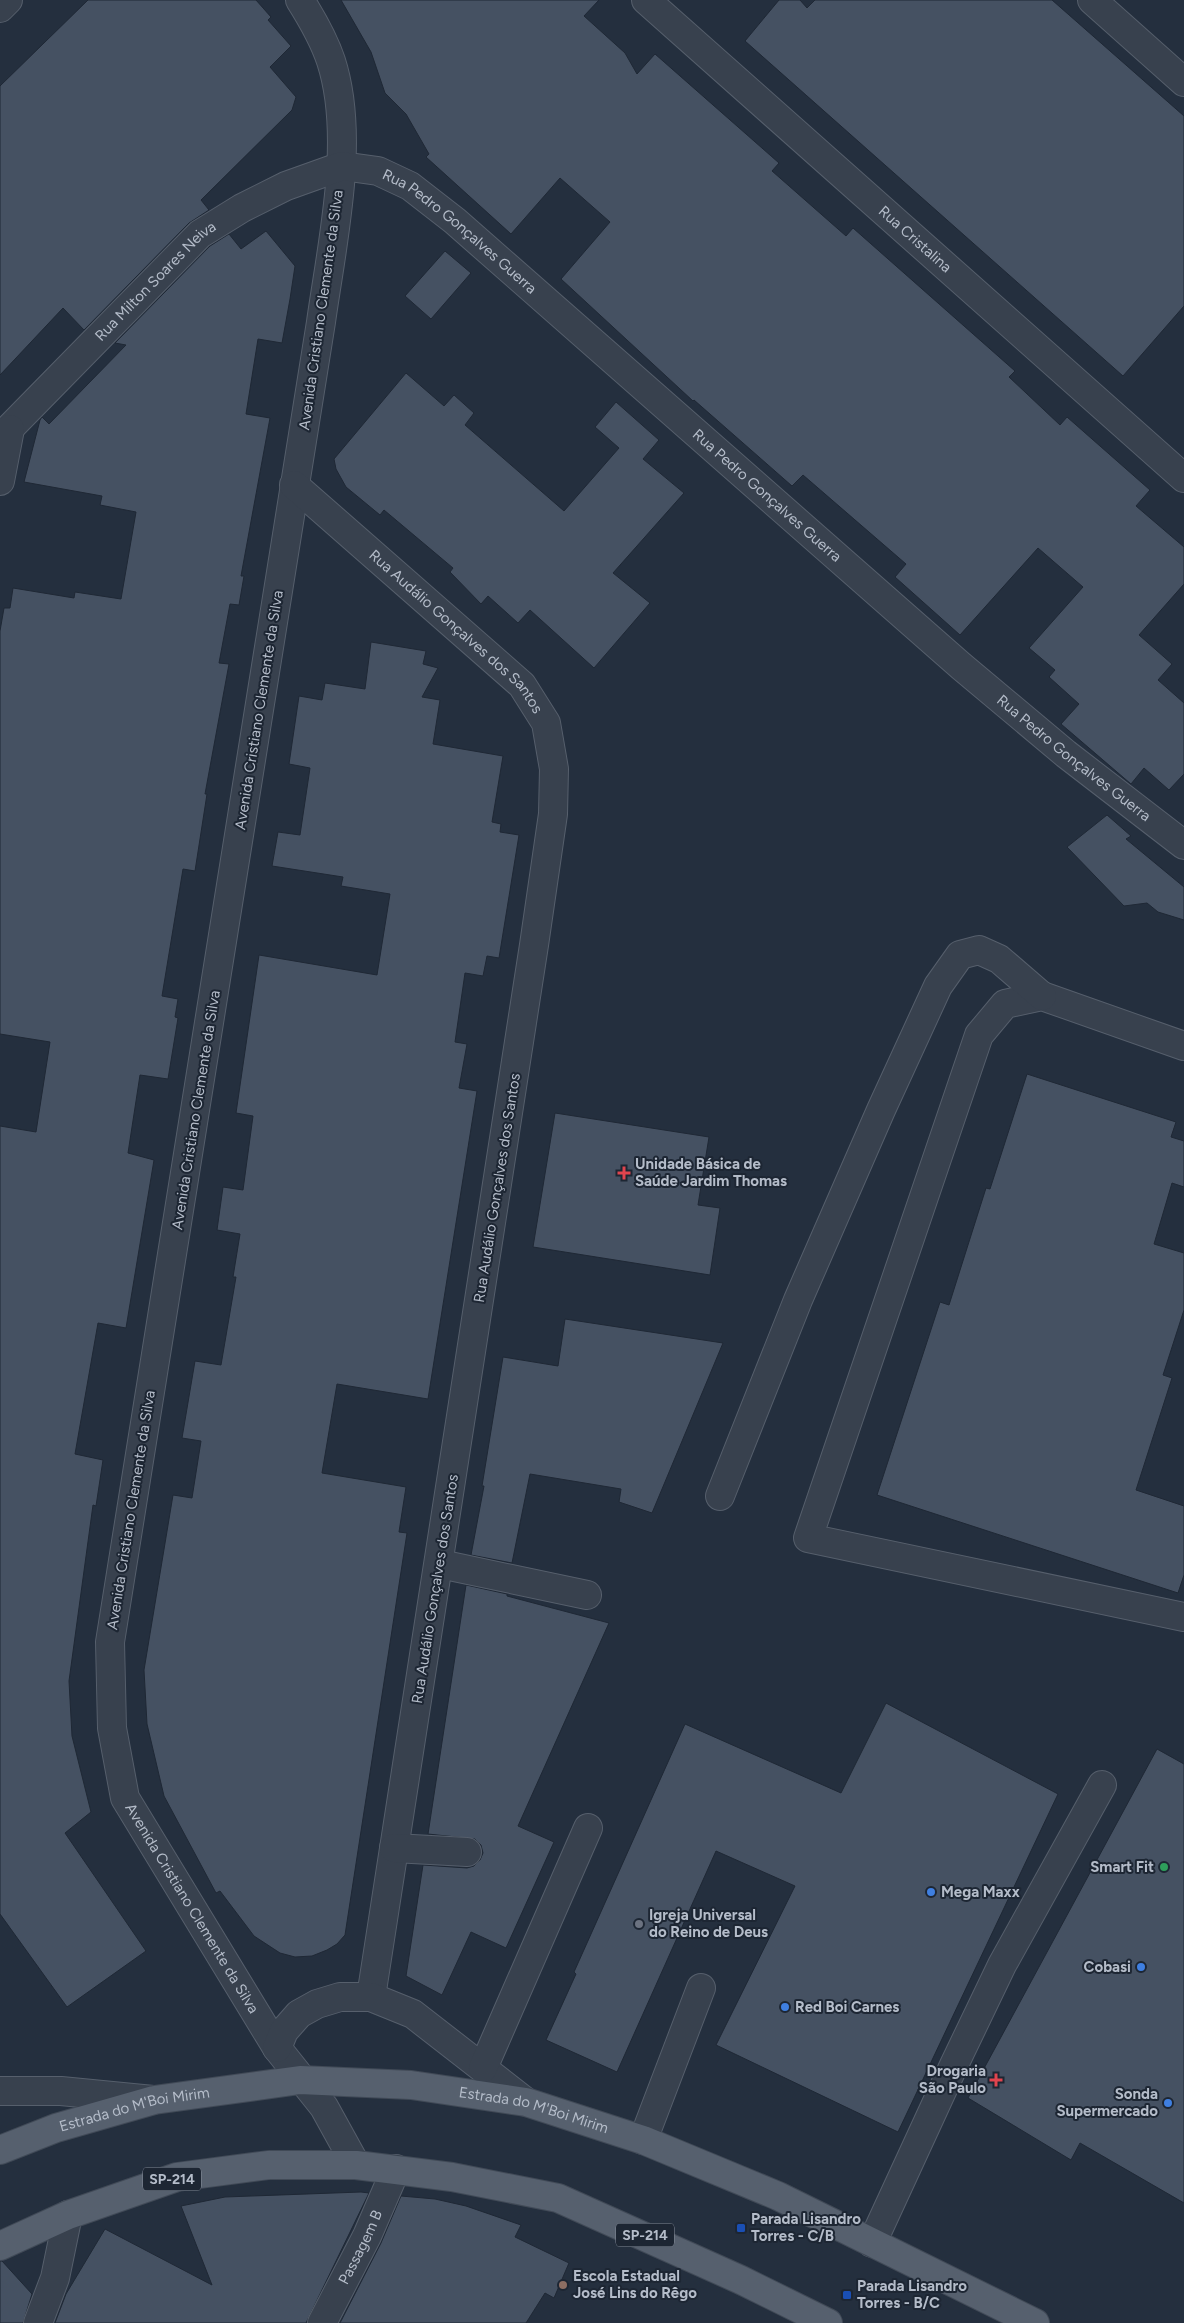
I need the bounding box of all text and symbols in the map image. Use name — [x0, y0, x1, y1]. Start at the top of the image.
street label: Rua Pedro Gonçalves Guerra — [379, 165, 540, 298]
street label: Avenida Cristiano Clemente da Silva — [295, 189, 347, 431]
street label: Rua Cristalina — [875, 202, 955, 276]
street label: Rua Milton Soares Neiva — [91, 217, 219, 345]
street label: Rua Pedro Gonçalves Guerra — [689, 425, 845, 566]
street label: Rua Audálio Gonçalves dos Santos — [365, 546, 547, 717]
street label: Avenida Cristiano Clemente da Silva — [231, 589, 287, 831]
street label: Rua Pedro Gonçalves Guerra — [993, 691, 1154, 825]
street label: Avenida Cristiano Clemente da Silva — [168, 989, 224, 1231]
street label: Rua Audálio Gonçalves dos Santos — [470, 1072, 524, 1304]
place label: Unidade Básica de Saúde Jardim Thomas — [635, 1155, 787, 1190]
marker: Unidade Básica de Saúde Jardim Thomas — [617, 1166, 631, 1180]
street label: Avenida Cristiano Clemente da Silva — [103, 1389, 159, 1631]
street label: Rua Audálio Gonçalves dos Santos — [408, 1473, 462, 1705]
street label: Avenida Cristiano Clemente da Silva — [121, 1800, 263, 2017]
place label: Smart Fit — [1090, 1858, 1154, 1876]
marker: Smart Fit — [1158, 1861, 1170, 1873]
place label: Mega Maxx — [941, 1883, 1020, 1901]
marker: Mega Maxx — [925, 1886, 937, 1898]
place label: Igreja Universal do Reino de Deus — [649, 1906, 768, 1941]
marker: Igreja Universal do Reino de Deus — [633, 1918, 645, 1930]
place label: Cobasi — [1084, 1958, 1131, 1976]
marker: Cobasi — [1135, 1961, 1147, 1973]
place label: Red Boi Carnes — [795, 1998, 899, 2016]
marker: Red Boi Carnes — [779, 2001, 791, 2013]
place label: Drogaria São Paulo — [919, 2062, 986, 2097]
marker: Drogaria São Paulo — [990, 2074, 1002, 2086]
street label: Estrada do M'Boi Mirim — [57, 2083, 211, 2136]
street label: Estrada do M'Boi Mirim — [458, 2083, 611, 2137]
place label: Sonda Supermercado — [1056, 2085, 1158, 2120]
marker: Sonda Supermercado — [1162, 2097, 1174, 2109]
road number: SP-214 — [143, 2168, 201, 2190]
street label: Passagem B — [335, 2207, 386, 2287]
place label: Parada Lisandro Torres - C/B — [751, 2210, 861, 2245]
marker: Parada Lisandro Torres - C/B — [735, 2222, 747, 2234]
road number: SP-214 — [616, 2224, 674, 2246]
place label: Escola Estadual José Lins do Rêgo — [573, 2267, 697, 2302]
place label: Parada Lisandro Torres - B/C — [857, 2277, 967, 2312]
marker: Escola Estadual José Lins do Rêgo — [557, 2279, 569, 2291]
marker: Parada Lisandro Torres - B/C — [841, 2289, 853, 2301]

